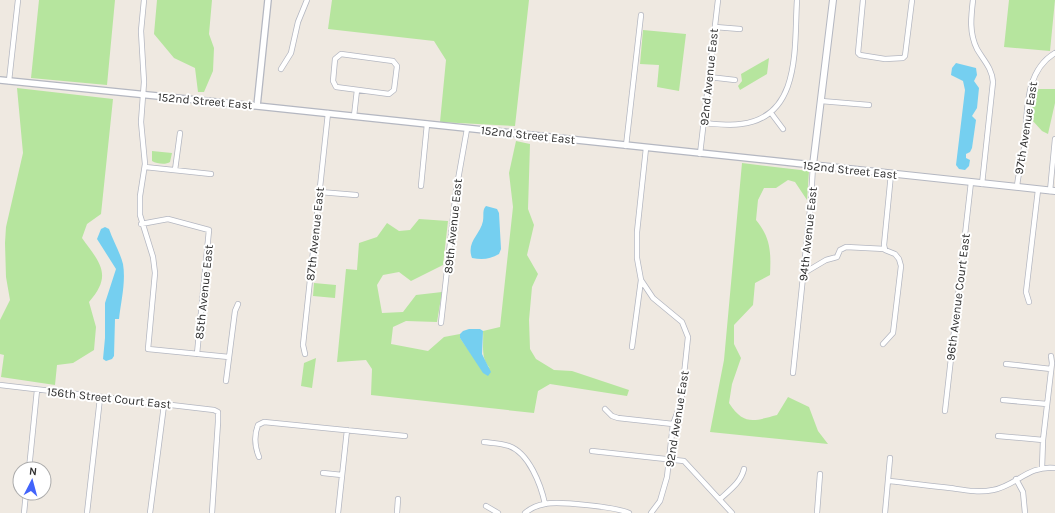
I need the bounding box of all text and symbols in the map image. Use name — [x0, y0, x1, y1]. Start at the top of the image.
street label: 92nd Avenue East — [697, 27, 721, 126]
street label: 97th Avenue East — [1012, 80, 1040, 175]
street label: 152nd Street East — [157, 90, 253, 112]
street label: 152nd Street East — [480, 123, 576, 147]
street label: 152nd Street East — [802, 158, 898, 182]
street label: 89th Avenue East — [441, 177, 465, 274]
street label: 87th Avenue East — [303, 186, 327, 282]
street label: 94th Avenue East — [796, 186, 820, 282]
street label: 96th Avenue Court East — [943, 232, 973, 361]
street label: 85th Avenue East — [192, 243, 216, 340]
street label: 92nd Avenue East — [662, 369, 692, 468]
street label: 156th Street Court East — [46, 385, 172, 412]
north arrow — [12, 461, 52, 501]
text: N — [28, 465, 38, 478]

